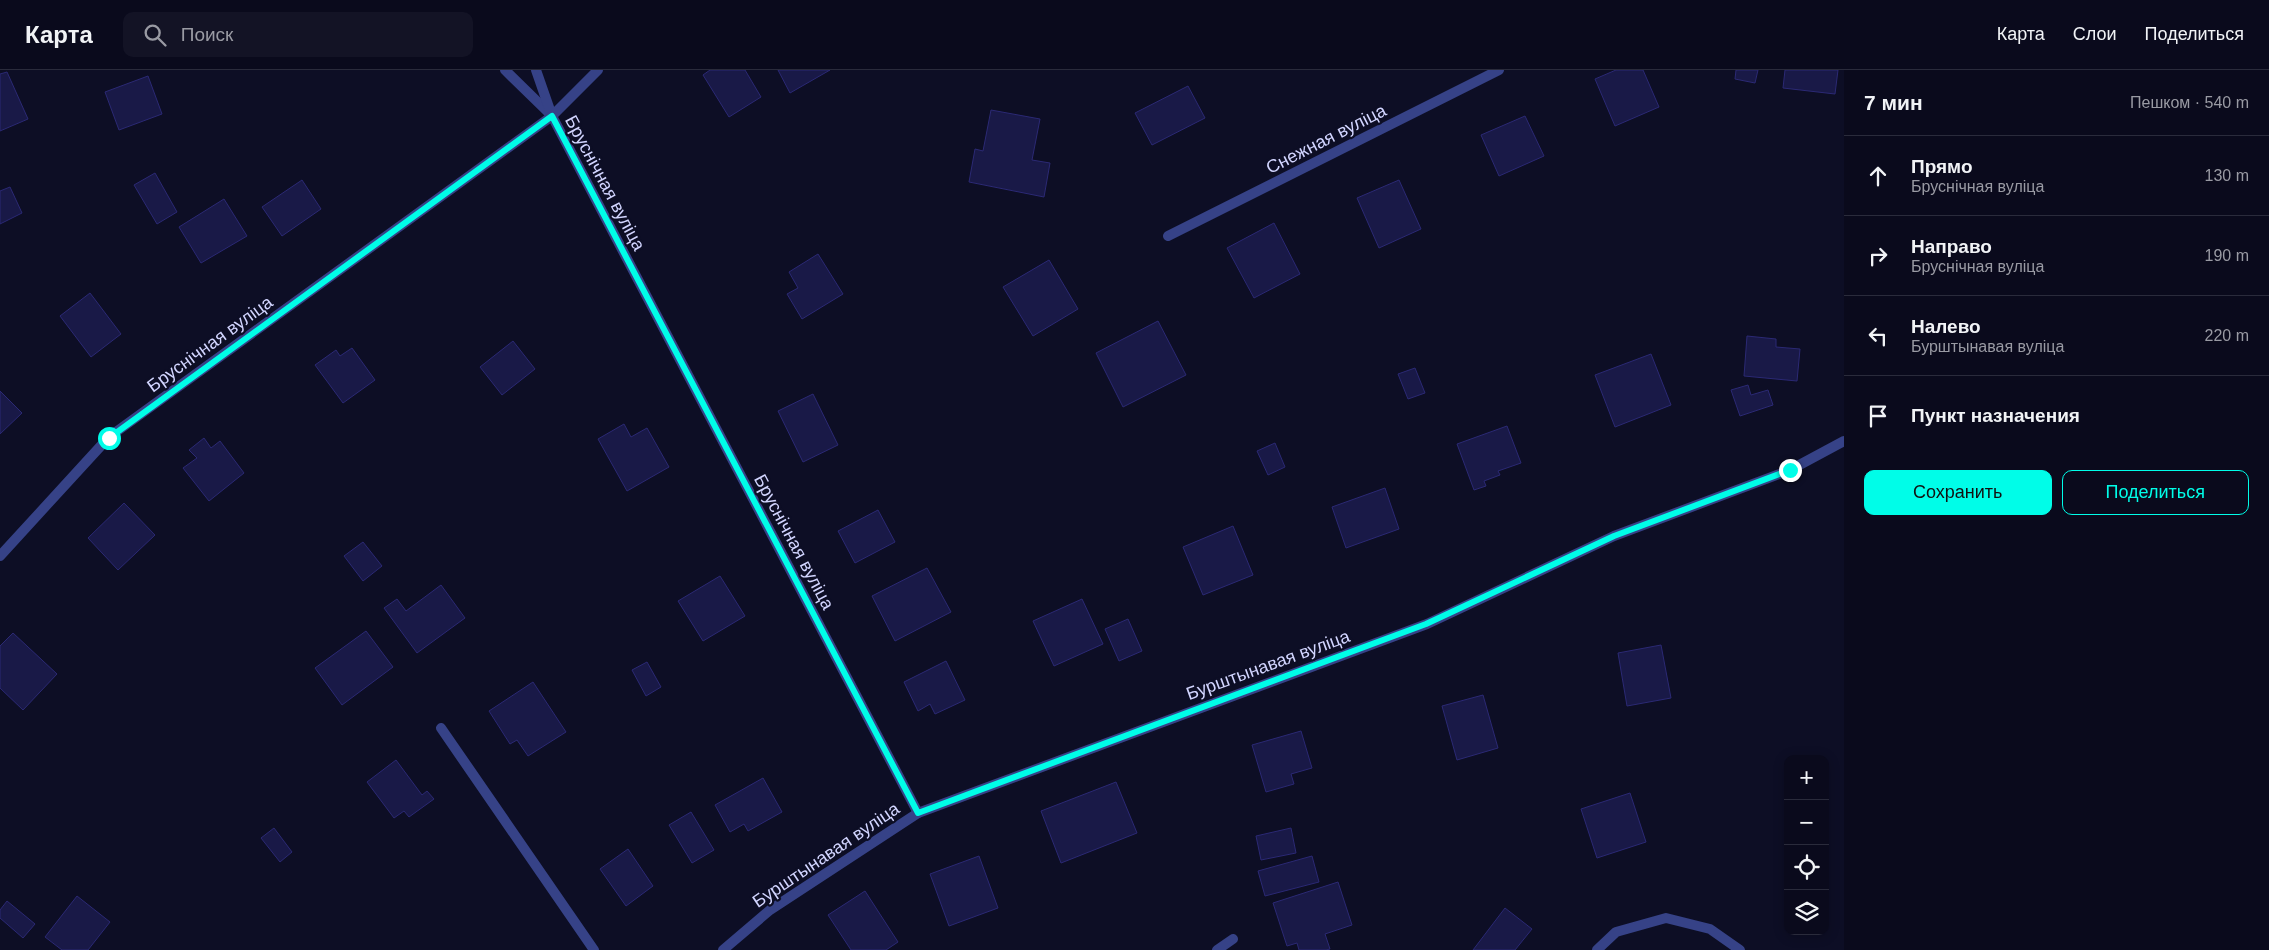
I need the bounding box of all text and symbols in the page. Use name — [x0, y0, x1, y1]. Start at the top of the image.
search box — [123, 12, 473, 57]
text: Карта — [25, 21, 93, 48]
icon: search — [141, 21, 169, 49]
text: Поиск — [181, 24, 233, 45]
text: Карта — [1997, 24, 2045, 44]
text: Слои — [2073, 24, 2117, 44]
text: Поделиться — [2145, 24, 2244, 44]
text: 7 мин — [1864, 91, 1923, 114]
text: Пешком · 540 m — [2130, 94, 2249, 111]
street label: Снежная вуліца — [1263, 100, 1390, 178]
street label: Бруснічная вуліца — [561, 112, 650, 255]
text: Прямо — [1911, 156, 1973, 177]
icon: ahead — [1864, 162, 1892, 190]
text: 130 m — [2205, 167, 2249, 184]
text: Бруснічная вуліца — [1911, 178, 2044, 195]
text: Направо — [1911, 236, 1992, 257]
icon: right — [1864, 242, 1892, 270]
text: 190 m — [2205, 247, 2249, 264]
text: Бруснічная вуліца — [1911, 258, 2044, 275]
street label: Бруснічная вуліца — [143, 291, 277, 396]
text: Налево — [1911, 316, 1981, 337]
icon: left — [1864, 322, 1892, 350]
text: 220 m — [2205, 327, 2249, 344]
text: Бурштынавая вуліца — [1911, 338, 2064, 355]
icon: arrive — [1864, 402, 1892, 430]
text: Пункт назначения — [1911, 405, 2080, 426]
route start — [98, 427, 121, 450]
route end — [1779, 459, 1802, 482]
button: Сохранить — [1864, 470, 2052, 515]
button: Поделиться — [2062, 470, 2249, 515]
street label: Бруснічная вуліца — [750, 471, 839, 614]
street label: Бурштынавая вуліца — [1184, 626, 1353, 704]
map controls — [1784, 755, 1829, 935]
button: + — [1784, 755, 1829, 800]
street label: Бурштынавая вуліца — [749, 798, 904, 912]
button: − — [1784, 800, 1829, 845]
button: locate — [1784, 845, 1829, 890]
button: layers — [1784, 890, 1829, 935]

